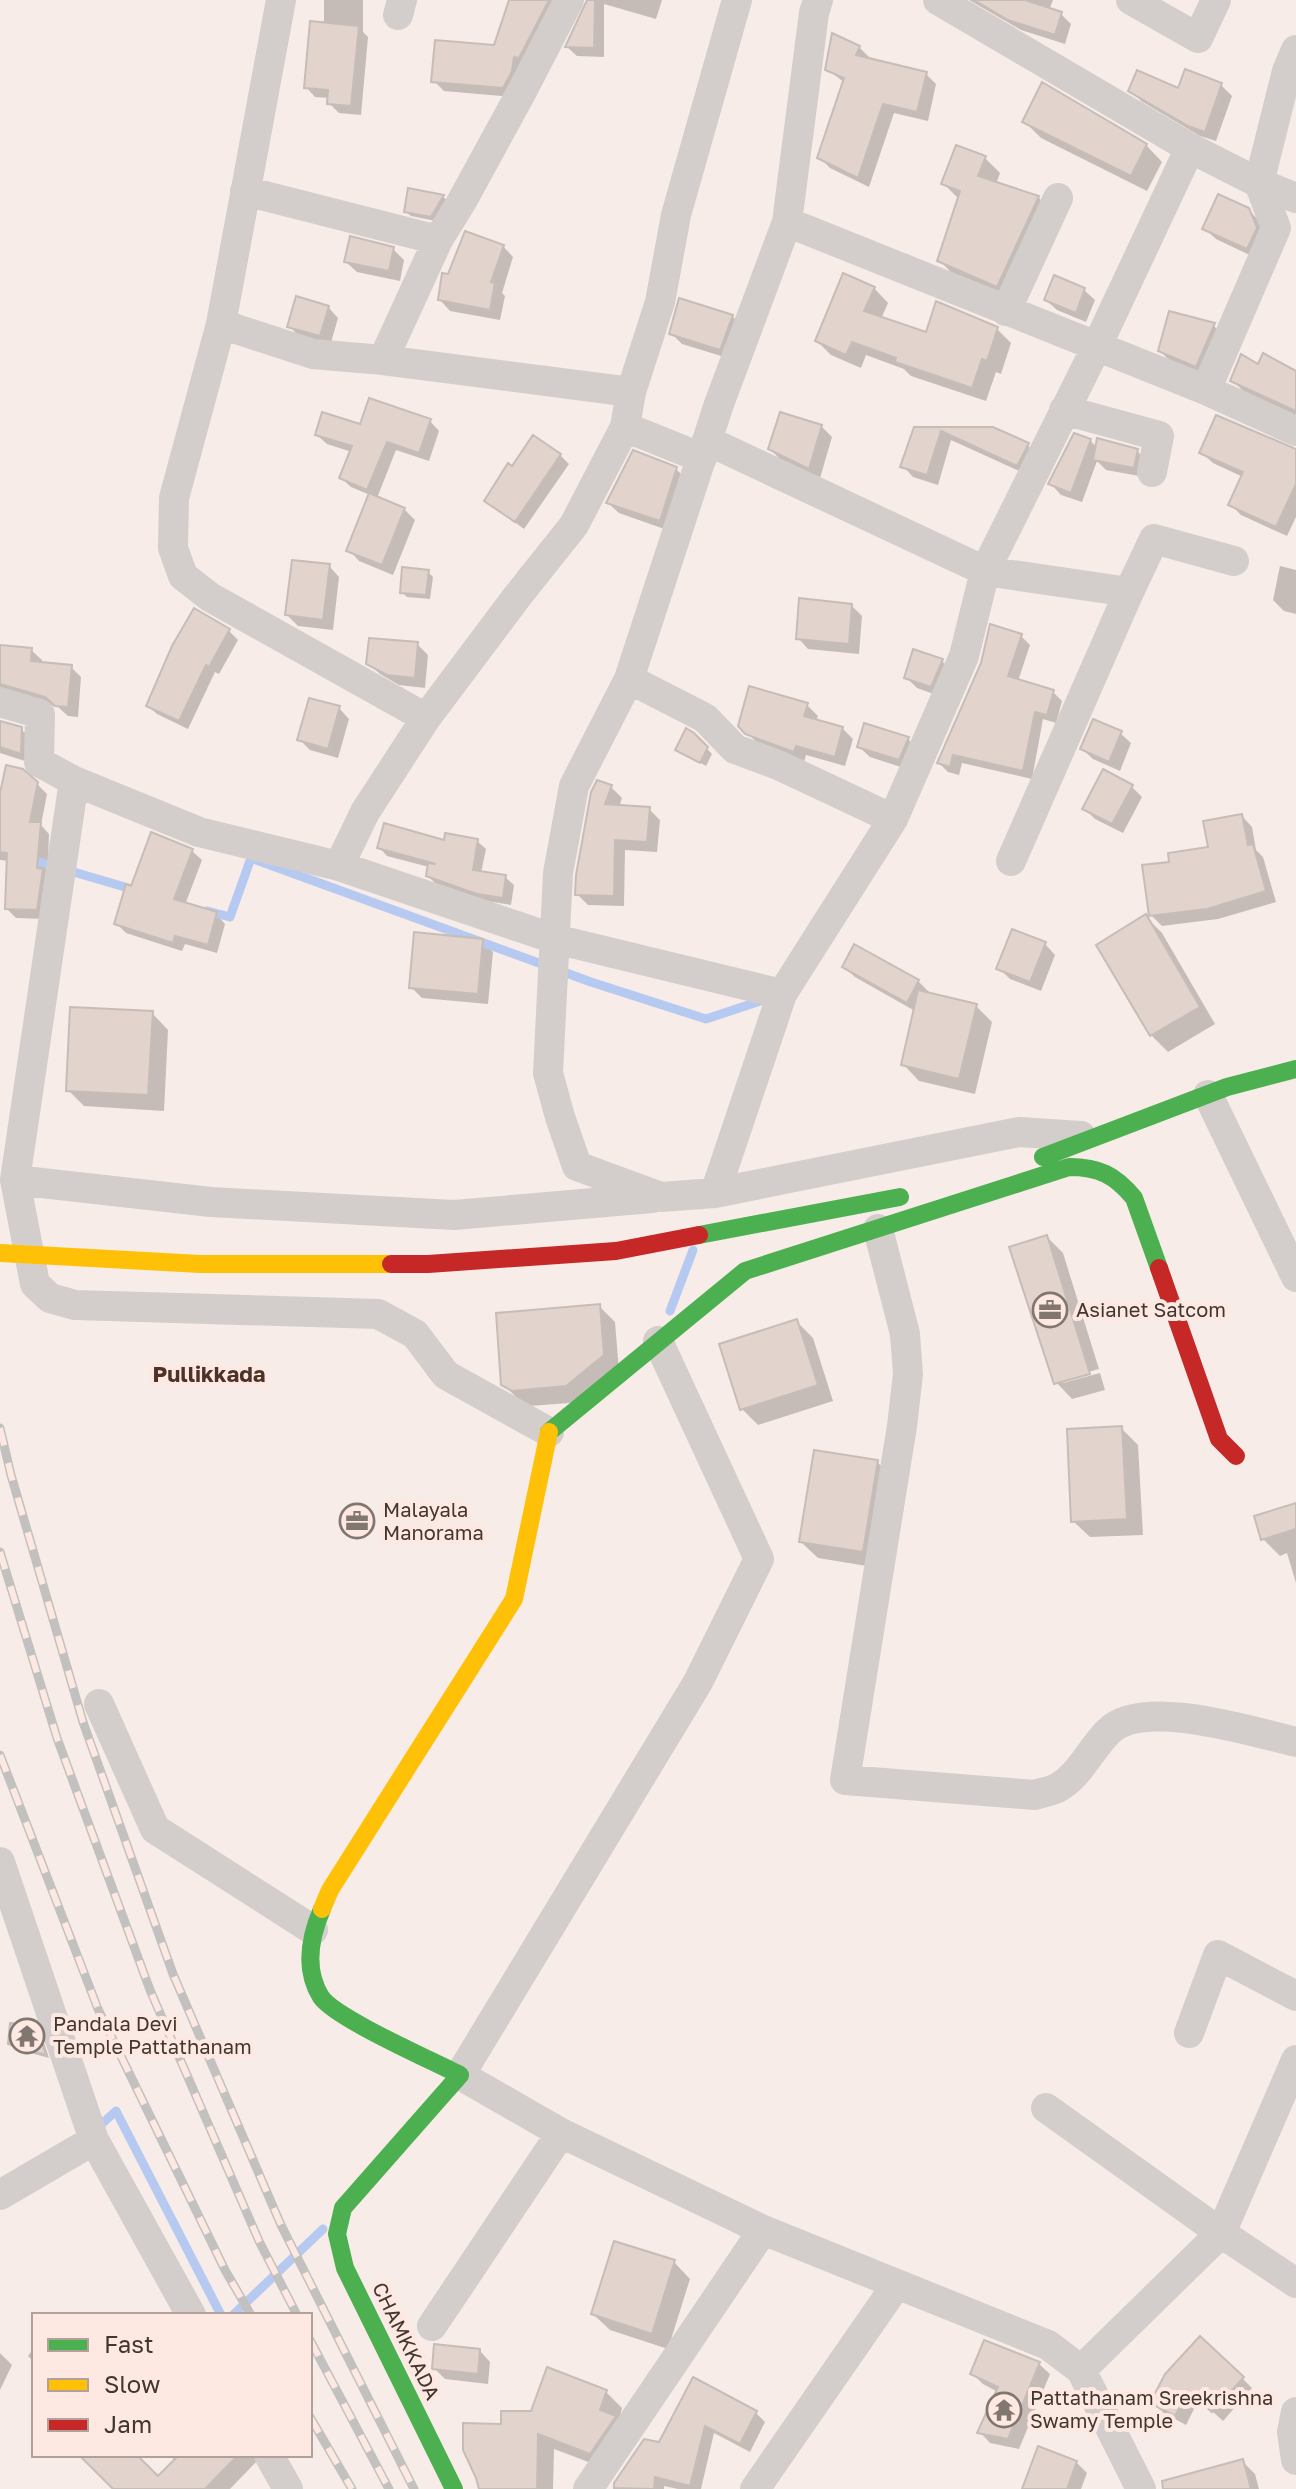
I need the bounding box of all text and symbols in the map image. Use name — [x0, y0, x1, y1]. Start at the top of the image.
office icon: Asianet Satcom — [1031, 1291, 1069, 1329]
place label: Asianet Satcom — [1076, 1297, 1226, 1321]
district label: Pullikkada — [153, 1360, 265, 1387]
place label: Malayala Manorama — [383, 1497, 484, 1544]
office icon: Malayala Manorama — [338, 1502, 376, 1540]
place label: Pandala Devi Temple Pattathanam — [53, 2011, 252, 2058]
temple icon: Pandala Devi Temple Pattathanam — [8, 2017, 46, 2055]
street label: CHAMKKADA — [368, 2278, 446, 2403]
legend — [32, 2313, 312, 2457]
text: Fast — [104, 2329, 154, 2358]
text: Slow — [104, 2369, 160, 2398]
place label: Pattathanam Sreekrishna Swamy Temple — [1030, 2385, 1273, 2432]
temple icon: Pattathanam Sreekrishna Swamy Temple — [985, 2391, 1023, 2429]
text: Jam — [104, 2409, 152, 2438]

